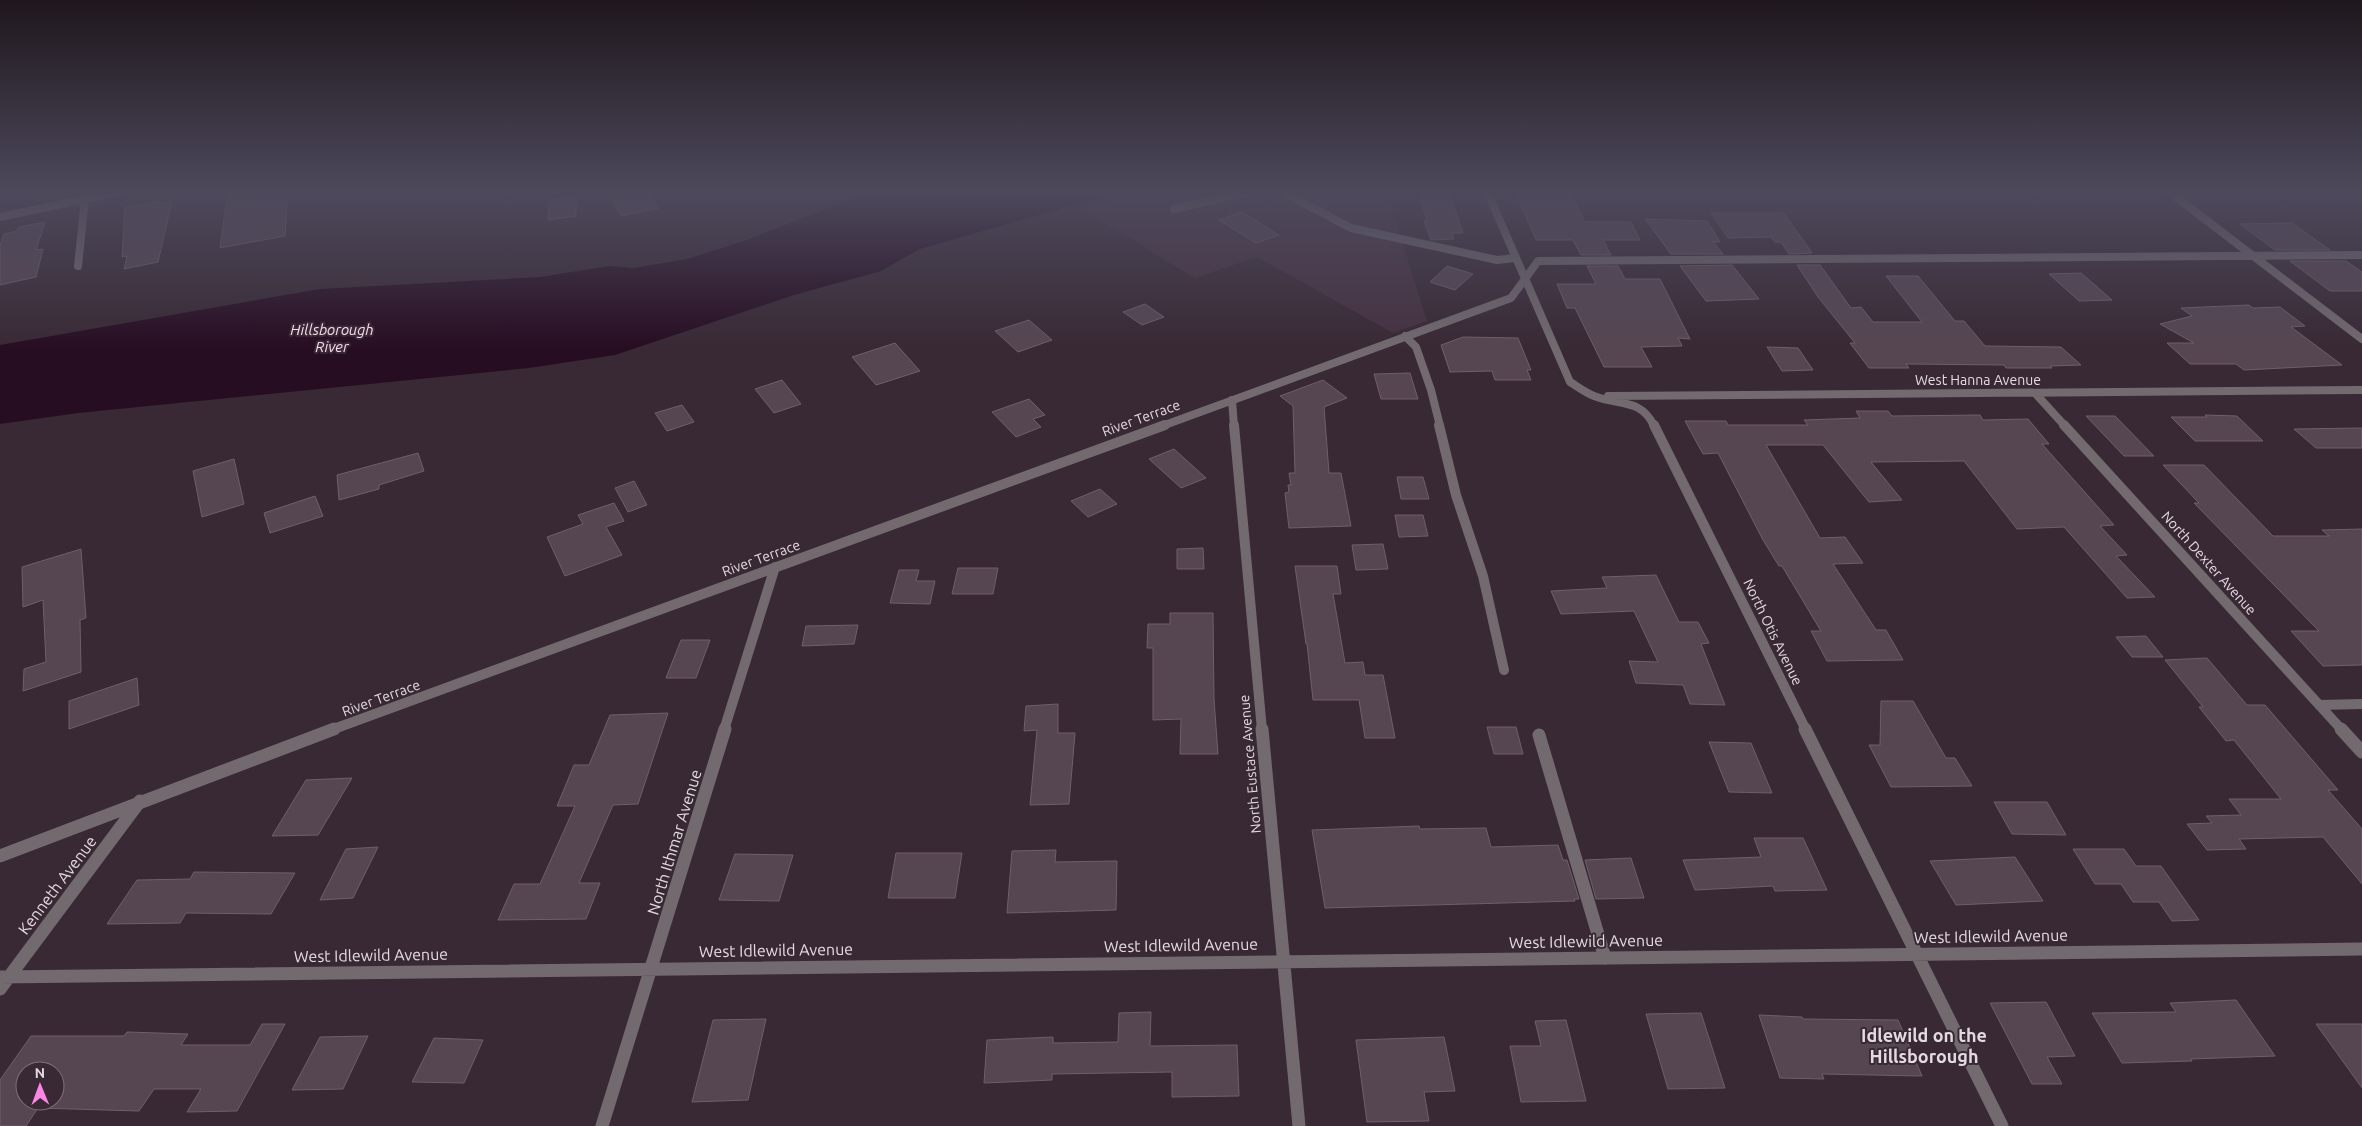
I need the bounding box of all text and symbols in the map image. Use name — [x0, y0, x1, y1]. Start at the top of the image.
water label: Hillsborough River — [290, 321, 374, 355]
street label: West Hanna Avenue — [1915, 372, 2041, 388]
street label: River Terrace — [1100, 396, 1182, 440]
street label: North Dexter Avenue — [2158, 508, 2260, 618]
street label: River Terrace — [720, 536, 802, 580]
street label: North Otis Avenue — [1740, 576, 1806, 688]
street label: River Terrace — [340, 676, 422, 720]
street label: North Eustace Avenue — [1236, 694, 1264, 834]
street label: North Ithmar Avenue — [643, 767, 705, 917]
street label: Kenneth Avenue — [14, 832, 100, 938]
street label: West Idlewild Avenue — [1914, 926, 2068, 946]
street label: West Idlewild Avenue — [1509, 931, 1663, 951]
street label: West Idlewild Avenue — [1104, 935, 1258, 955]
street label: West Idlewild Avenue — [699, 940, 853, 960]
street label: West Idlewild Avenue — [294, 945, 448, 965]
district label: Idlewild on the Hillsborough — [1861, 1025, 1987, 1066]
north arrow — [15, 1061, 65, 1111]
text: N — [34, 1065, 45, 1081]

